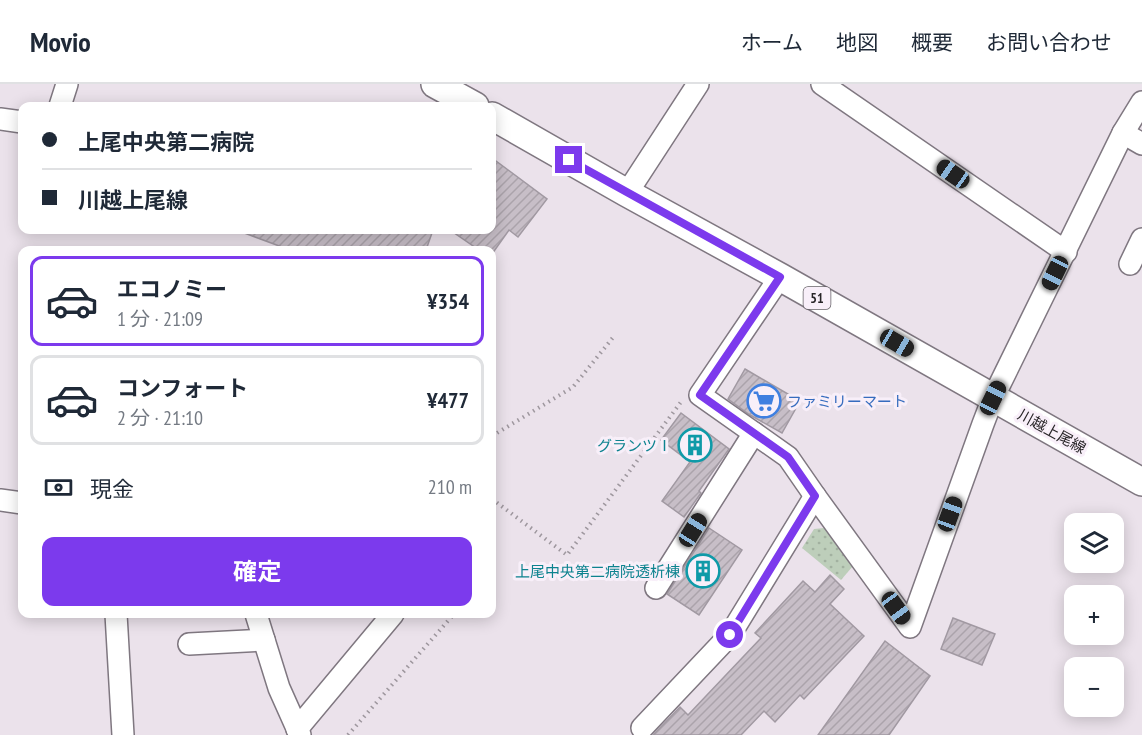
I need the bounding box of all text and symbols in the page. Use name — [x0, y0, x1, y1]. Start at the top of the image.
text: Movio — [30, 23, 91, 60]
text: ホーム — [741, 29, 803, 56]
text: 地図 — [836, 29, 878, 56]
text: 概要 — [911, 29, 953, 56]
text: お問い合わせ — [986, 29, 1112, 56]
text: 上尾中央第二病院 — [78, 128, 254, 156]
route end — [555, 146, 582, 173]
car — [933, 156, 973, 192]
text: 川越上尾線 — [78, 186, 188, 214]
car — [1039, 253, 1071, 293]
icon: car — [45, 274, 99, 328]
text: エコノミー — [117, 275, 227, 303]
text: ¥354 — [427, 287, 469, 315]
road number: 51 — [804, 287, 830, 309]
text: 1 分 · 21:09 — [117, 306, 203, 332]
car — [877, 326, 917, 360]
icon: car — [45, 373, 99, 427]
text: コンフォート — [117, 374, 248, 402]
car — [977, 378, 1009, 418]
supermarket icon: ファミリーマート — [746, 383, 782, 419]
text: ¥477 — [427, 386, 469, 414]
place label: ファミリーマート — [787, 392, 907, 411]
text: 2 分 · 21:10 — [117, 405, 203, 431]
street label: 川越上尾線 — [1015, 405, 1089, 457]
building icon: グランツⅠ — [677, 427, 713, 463]
place label: グランツⅠ — [597, 436, 672, 455]
icon: cash — [42, 471, 75, 504]
text: 210 m — [428, 474, 472, 500]
text: 現金 — [90, 475, 134, 503]
car — [935, 494, 965, 534]
car — [676, 510, 710, 550]
map controls — [1064, 513, 1124, 717]
button: layers — [1064, 513, 1124, 573]
button: 確定 — [42, 537, 472, 606]
building icon: 上尾中央第二病院透析棟 — [685, 553, 721, 589]
place label: 上尾中央第二病院透析棟 — [515, 562, 680, 581]
button: + — [1064, 585, 1124, 645]
car — [878, 588, 914, 628]
route start — [716, 621, 743, 648]
button: − — [1064, 657, 1124, 717]

